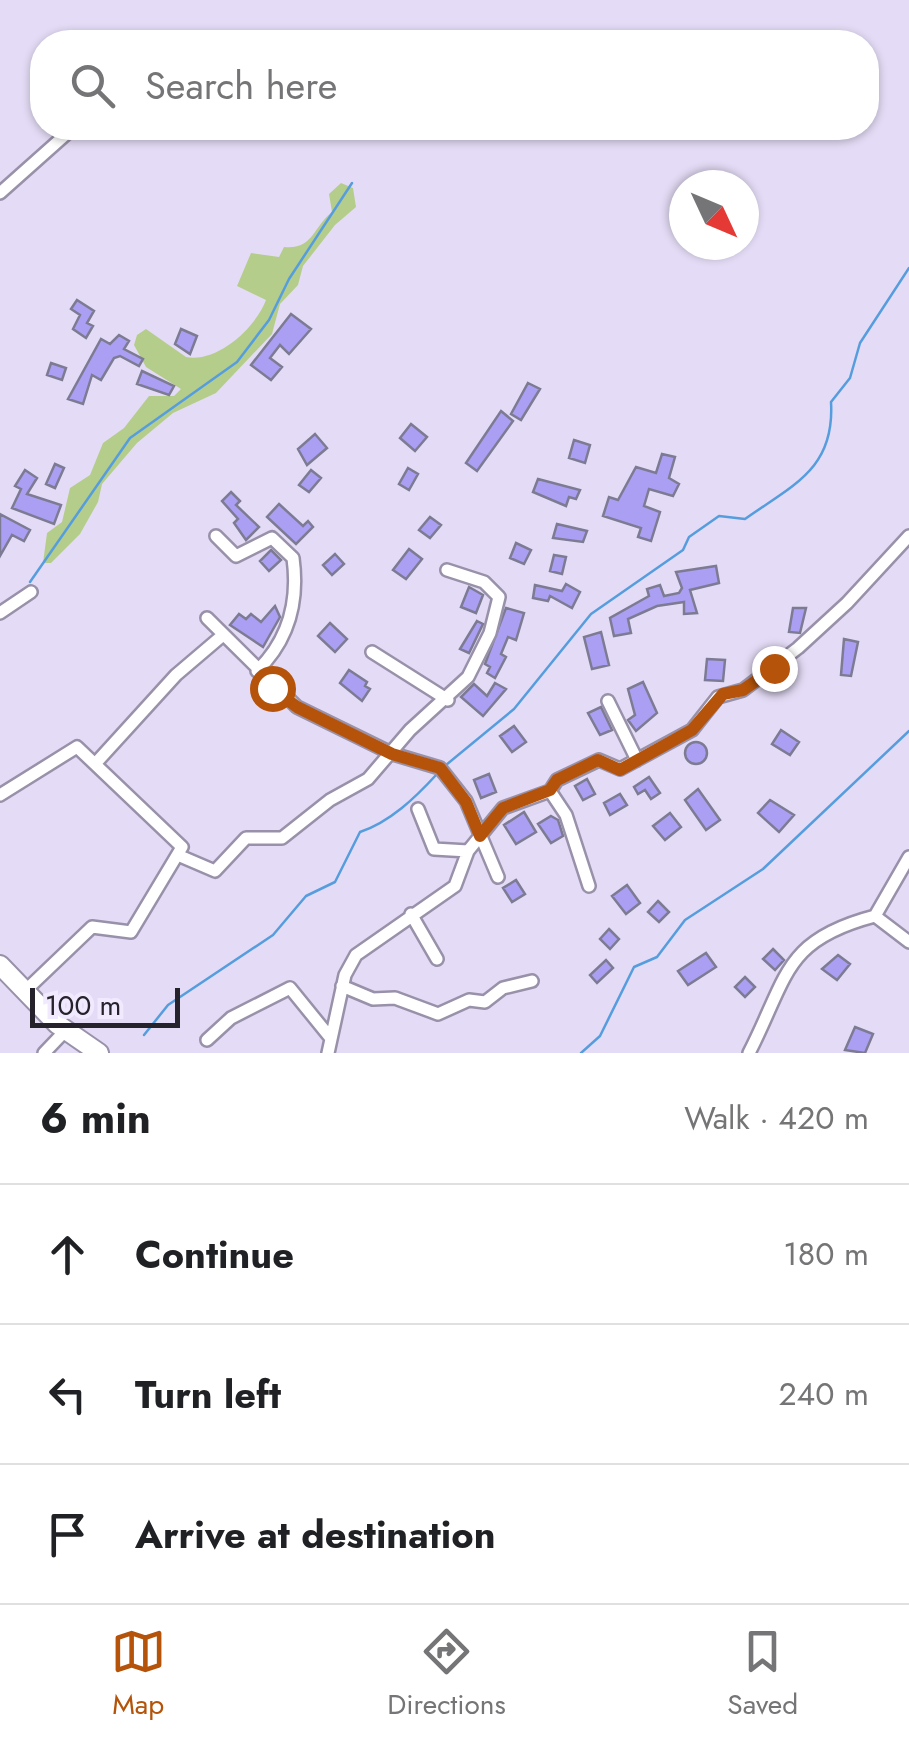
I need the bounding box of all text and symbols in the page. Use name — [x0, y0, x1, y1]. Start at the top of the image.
search box — [30, 30, 879, 140]
icon: search — [65, 58, 120, 113]
text: Search here — [145, 58, 337, 113]
north arrow — [669, 170, 759, 260]
route end — [752, 646, 798, 692]
route start — [250, 666, 296, 712]
scale bar — [30, 983, 180, 1028]
text: 100 m — [45, 985, 121, 1026]
text: 6 min — [40, 1088, 151, 1149]
text: Walk · 420 m — [684, 1095, 869, 1141]
icon: ahead — [40, 1227, 95, 1282]
text: Continue — [135, 1227, 294, 1282]
text: 180 m — [783, 1231, 869, 1277]
icon: left — [40, 1367, 95, 1422]
text: Turn left — [135, 1367, 281, 1422]
text: 240 m — [778, 1371, 869, 1417]
icon: arrive — [40, 1507, 95, 1562]
text: Arrive at destination — [135, 1507, 496, 1562]
tab: Map — [111, 1624, 166, 1725]
tab: Directions — [387, 1624, 506, 1725]
tab: Saved — [727, 1624, 798, 1725]

